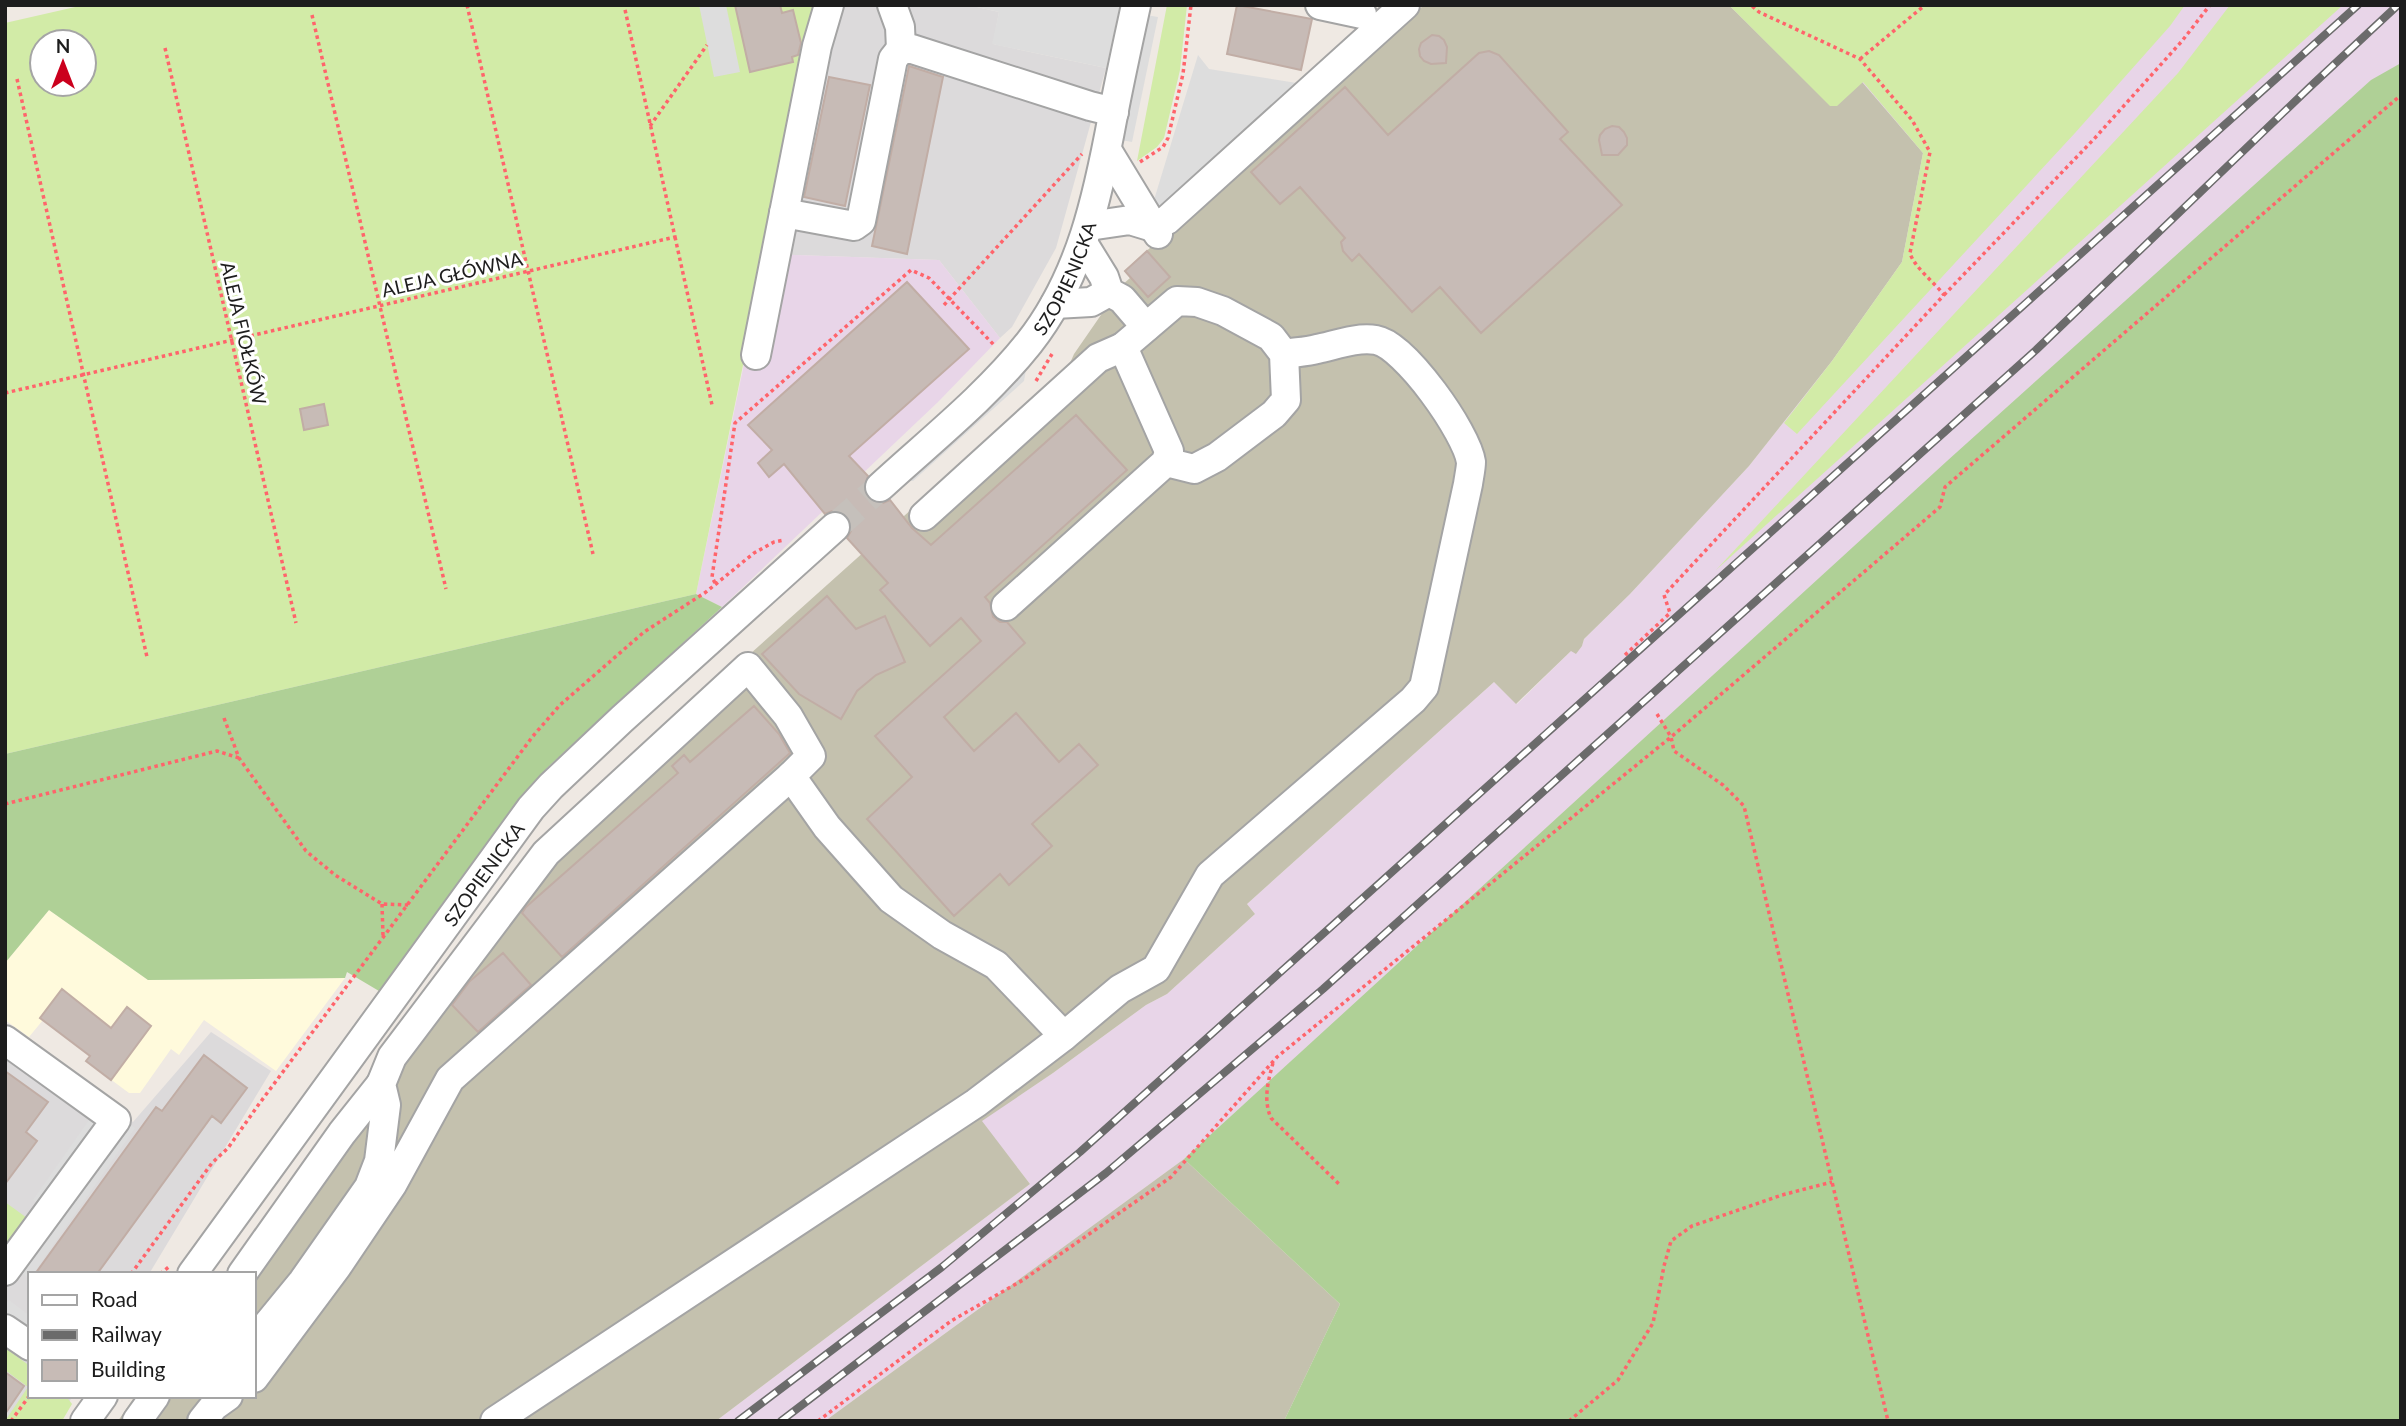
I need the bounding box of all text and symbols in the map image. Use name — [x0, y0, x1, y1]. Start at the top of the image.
north arrow — [28, 28, 98, 98]
text: N — [56, 34, 70, 57]
street label: SZOPIENICKA — [1028, 219, 1100, 339]
street label: ALEJA GŁÓWNA — [379, 247, 525, 301]
street label: ALEJA FIOŁKÓW — [216, 259, 272, 407]
street label: SZOPIENICKA — [438, 817, 529, 930]
legend — [28, 1272, 256, 1398]
text: Road — [91, 1286, 138, 1311]
text: Railway — [91, 1321, 162, 1346]
text: Building — [91, 1356, 166, 1381]

